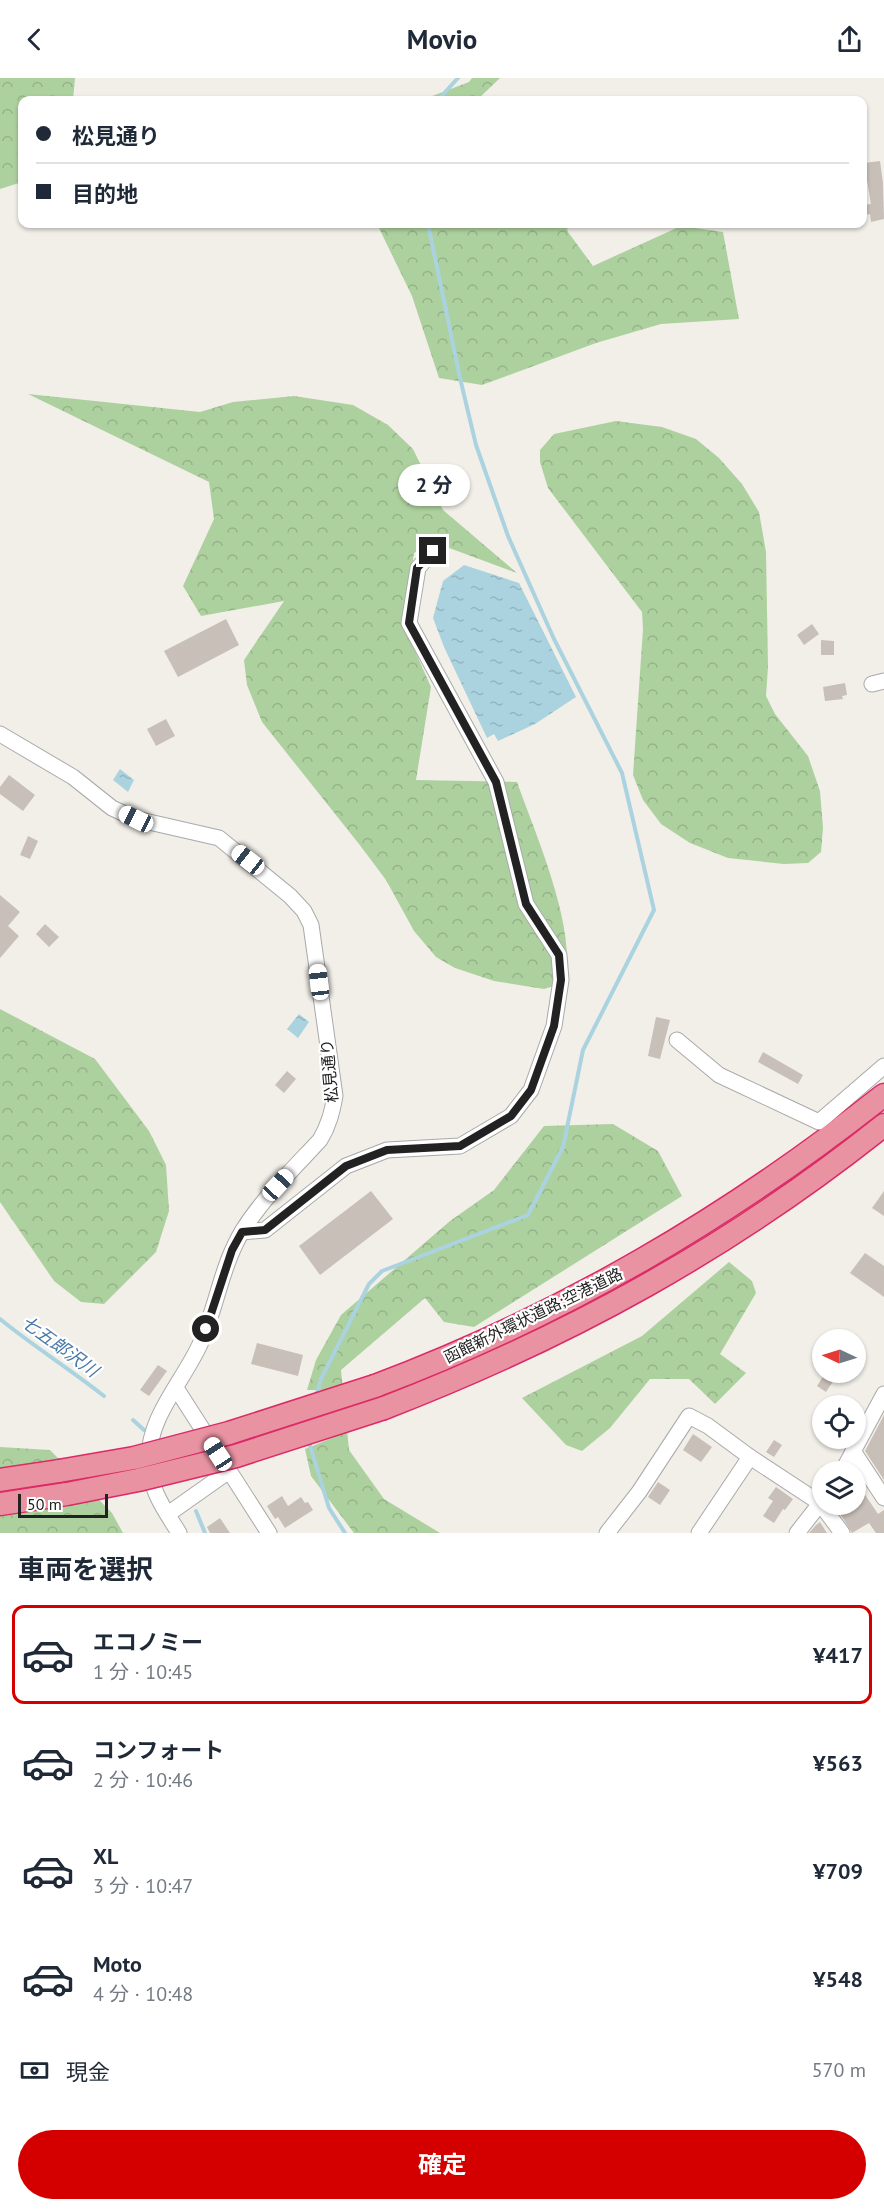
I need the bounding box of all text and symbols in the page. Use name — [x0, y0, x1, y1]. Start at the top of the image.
text: Movio — [407, 22, 477, 56]
icon: back — [18, 23, 51, 56]
icon: share — [833, 23, 866, 56]
text: 松見通り — [72, 122, 160, 150]
text: 目的地 — [72, 180, 138, 208]
callout: 2 分 — [397, 464, 469, 506]
text: 2 分 — [416, 472, 452, 498]
route end — [419, 537, 446, 564]
car — [116, 803, 156, 835]
car — [228, 842, 268, 878]
car — [308, 963, 330, 1001]
street label: 松見通り — [316, 1038, 342, 1104]
car — [259, 1166, 297, 1204]
street label: 函館新外環状道路;空港道路 — [440, 1263, 626, 1367]
water label: 七五郎沢川 — [17, 1310, 105, 1383]
route start — [192, 1315, 219, 1342]
north arrow — [812, 1329, 866, 1383]
map controls — [812, 1329, 866, 1515]
button: locate — [812, 1395, 866, 1449]
car — [201, 1434, 235, 1474]
button: layers — [812, 1461, 866, 1515]
scale bar — [18, 1491, 108, 1518]
text: 50 m — [27, 1494, 62, 1514]
text: 車両を選択 — [18, 1552, 153, 1586]
icon: car — [21, 1628, 75, 1682]
text: エコノミー — [93, 1628, 203, 1656]
text: ¥417 — [813, 1641, 863, 1669]
text: 1 分 · 10:45 — [93, 1659, 193, 1685]
icon: car — [21, 1736, 75, 1790]
text: コンフォート — [93, 1736, 224, 1764]
text: ¥563 — [813, 1749, 863, 1777]
text: 2 分 · 10:46 — [93, 1767, 193, 1793]
text: XL — [93, 1842, 118, 1870]
icon: car — [21, 1844, 75, 1898]
text: ¥709 — [813, 1857, 863, 1885]
text: 3 分 · 10:47 — [93, 1873, 193, 1899]
text: Moto — [93, 1950, 142, 1978]
icon: car — [21, 1952, 75, 2006]
text: ¥548 — [813, 1965, 863, 1993]
text: 4 分 · 10:48 — [93, 1981, 193, 2007]
icon: cash — [18, 2054, 51, 2087]
text: 570 m — [812, 2057, 866, 2083]
text: 現金 — [66, 2058, 110, 2086]
button: 確定 — [18, 2130, 866, 2199]

